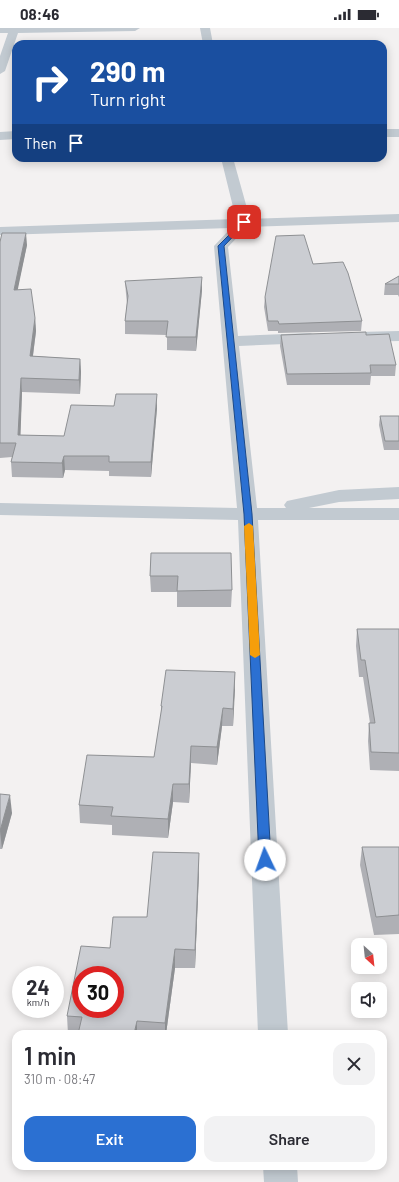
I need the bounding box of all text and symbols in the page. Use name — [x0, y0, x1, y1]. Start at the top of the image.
text: 08:46 — [20, 5, 59, 23]
text: 290 m — [90, 54, 166, 88]
icon: right — [24, 56, 76, 108]
text: Turn right — [90, 88, 166, 110]
icon: arrive — [65, 132, 87, 154]
text: Then — [24, 134, 57, 152]
pin — [227, 205, 261, 239]
icon: arrive — [233, 211, 255, 233]
position arrow — [244, 839, 286, 881]
north arrow — [351, 938, 387, 974]
map controls — [351, 938, 387, 1018]
speed limit sign: 30 — [72, 966, 124, 1018]
text: 24 — [26, 975, 50, 999]
button: sound — [351, 982, 387, 1018]
text: km/h — [27, 996, 49, 1008]
text: 1 min — [24, 1041, 76, 1070]
button: close — [333, 1043, 375, 1085]
text: 310 m · 08:47 — [24, 1071, 95, 1087]
button: Exit — [24, 1116, 196, 1162]
button: Share — [204, 1116, 375, 1162]

